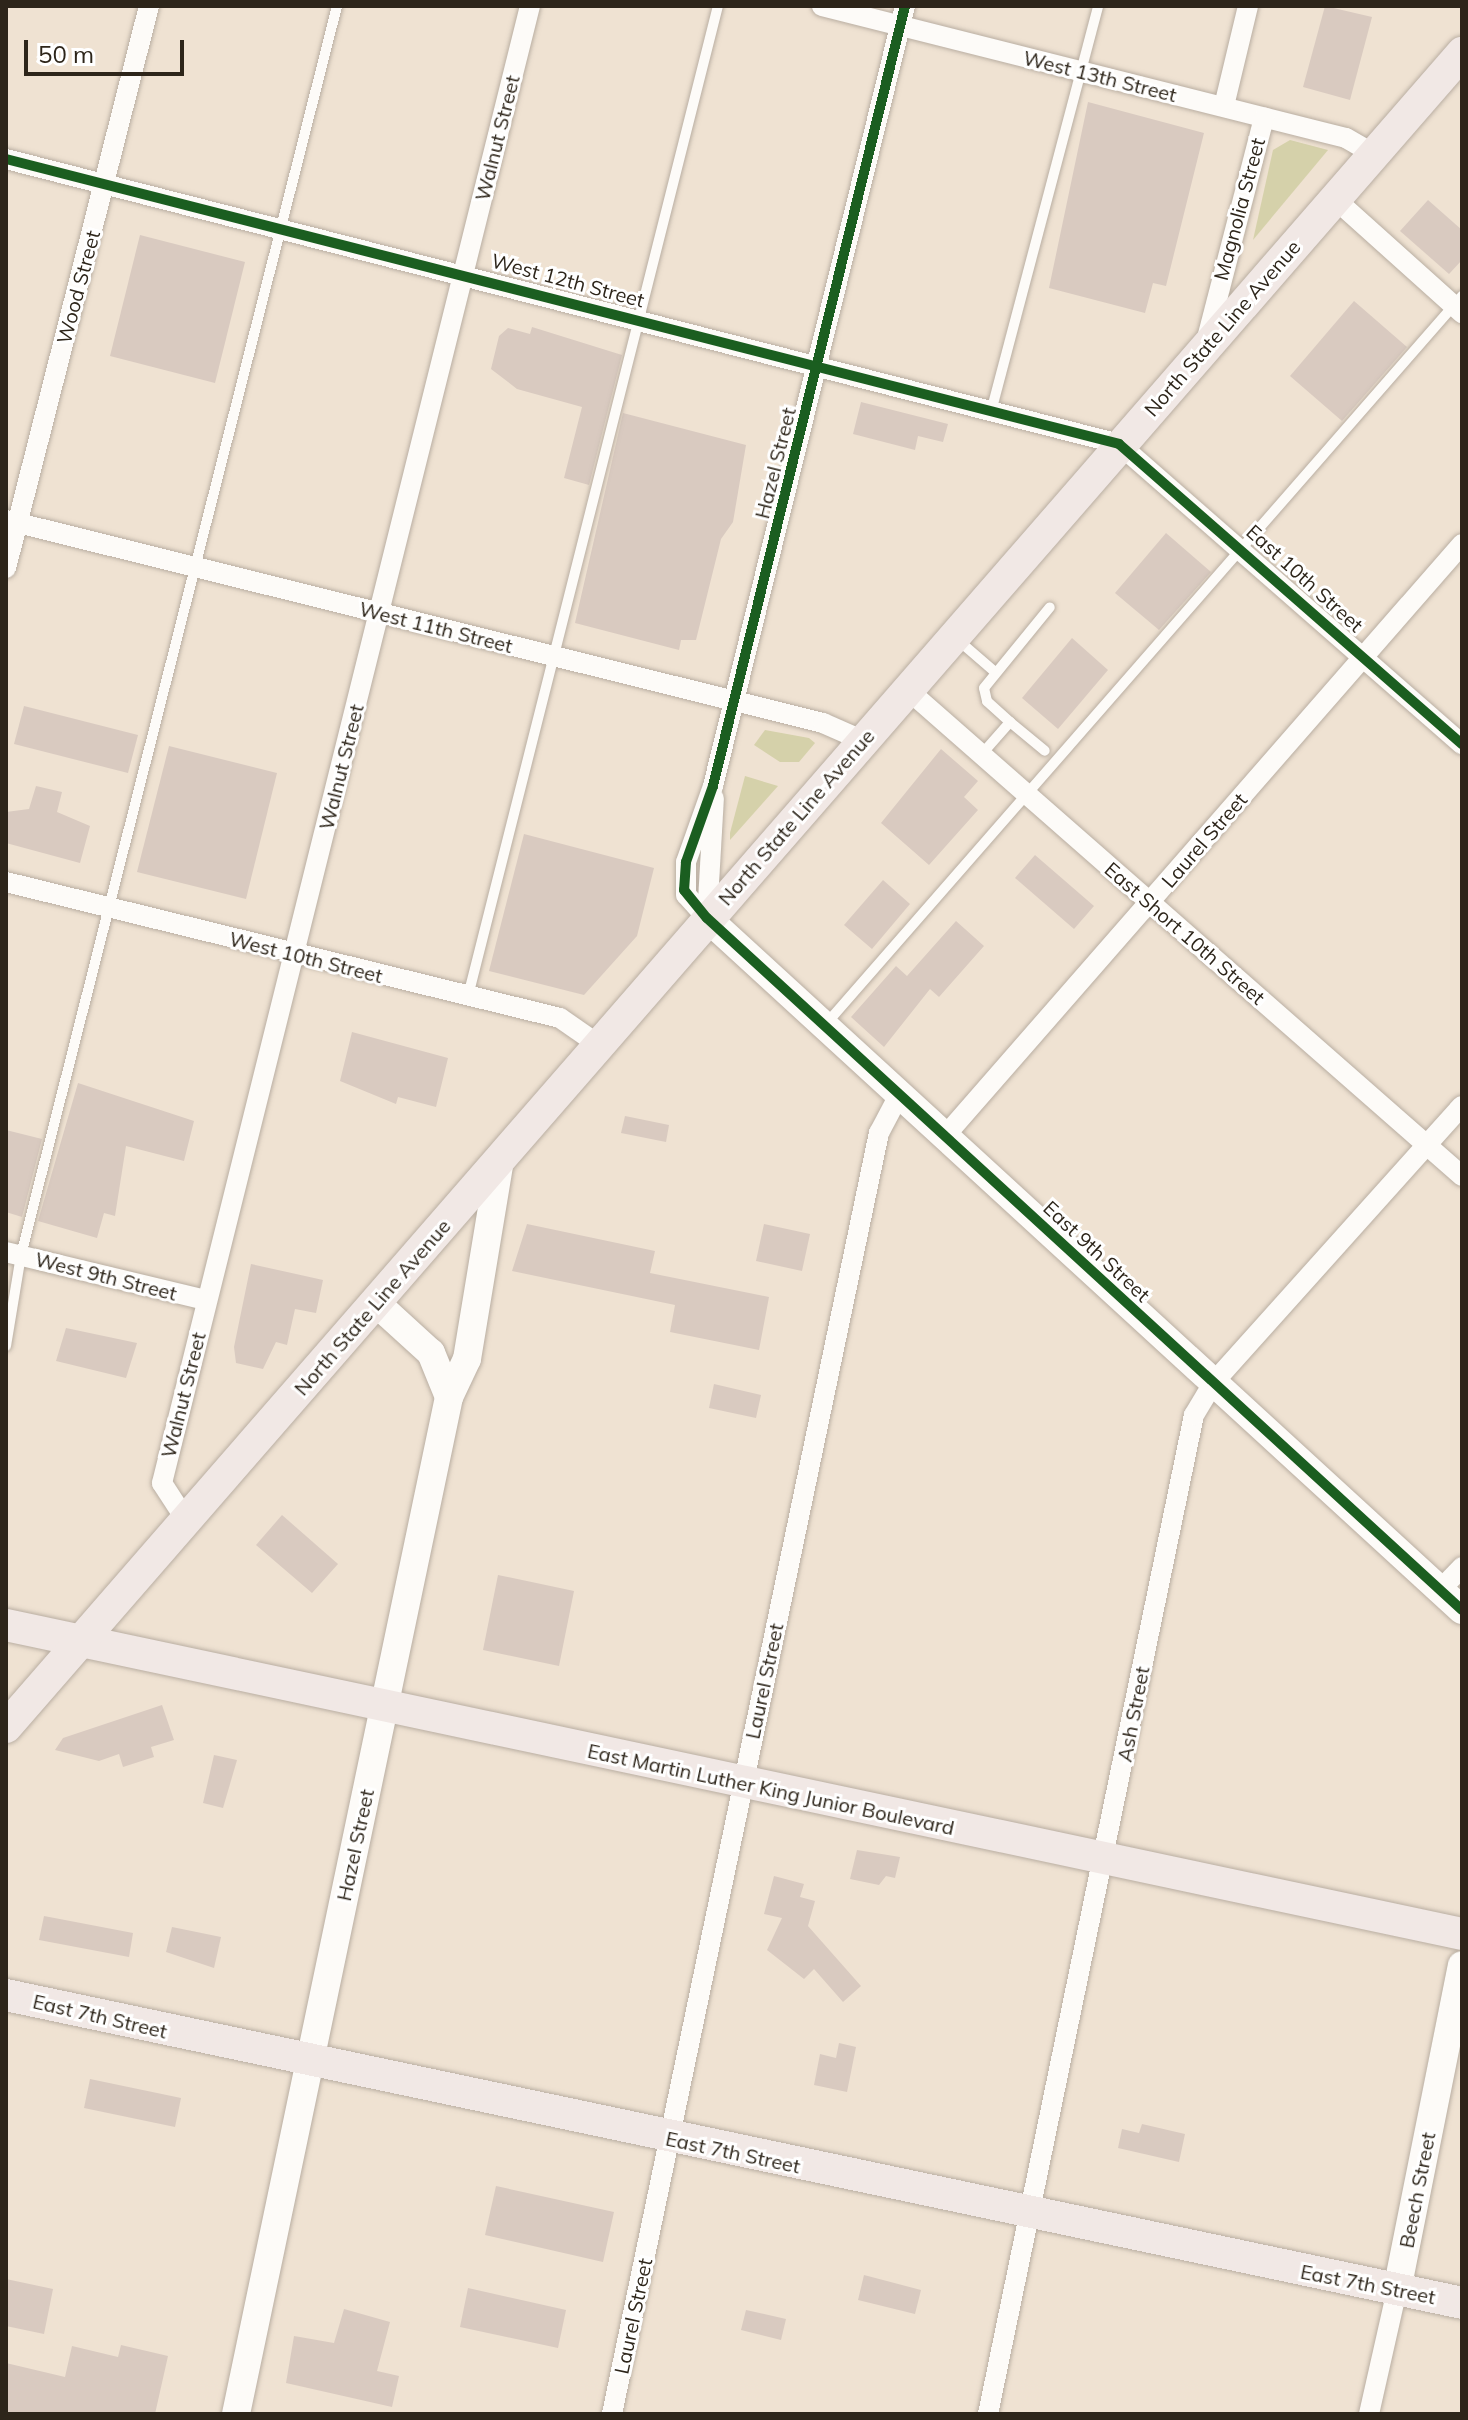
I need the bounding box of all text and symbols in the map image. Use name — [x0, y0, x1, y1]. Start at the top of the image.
scale bar — [28, 24, 188, 74]
text: 50 m — [38, 39, 94, 69]
street label: West 13th Street — [1021, 45, 1179, 107]
street label: Walnut Street — [470, 73, 524, 203]
street label: Magnolia Street — [1208, 135, 1270, 283]
street label: Wood Street — [51, 228, 105, 346]
street label: North State Line Avenue — [1139, 235, 1305, 421]
street label: West 12th Street — [489, 248, 647, 312]
street label: Hazel Street — [750, 405, 800, 521]
street label: East 10th Street — [1242, 519, 1368, 637]
street label: West 11th Street — [357, 596, 515, 658]
street label: Walnut Street — [314, 702, 368, 832]
street label: North State Line Avenue — [713, 724, 879, 910]
street label: Laurel Street — [1156, 788, 1252, 892]
street label: East Short 10th Street — [1100, 857, 1270, 1009]
street label: West 10th Street — [227, 926, 385, 988]
street label: East 9th Street — [1039, 1196, 1155, 1306]
street label: North State Line Avenue — [289, 1214, 455, 1400]
street label: West 9th Street — [33, 1247, 179, 1305]
street label: Walnut Street — [156, 1330, 210, 1460]
street label: Laurel Street — [740, 1621, 788, 1741]
street label: Ash Street — [1112, 1664, 1154, 1764]
street label: East Martin Luther King Junior Boulevard — [586, 1738, 956, 1840]
street label: Hazel Street — [331, 1787, 379, 1903]
street label: East 7th Street — [31, 1989, 169, 2043]
street label: East 7th Street — [664, 2126, 802, 2178]
street label: Beech Street — [1394, 2130, 1440, 2250]
street label: Laurel Street — [609, 2256, 657, 2376]
street label: East 7th Street — [1299, 2259, 1437, 2309]

